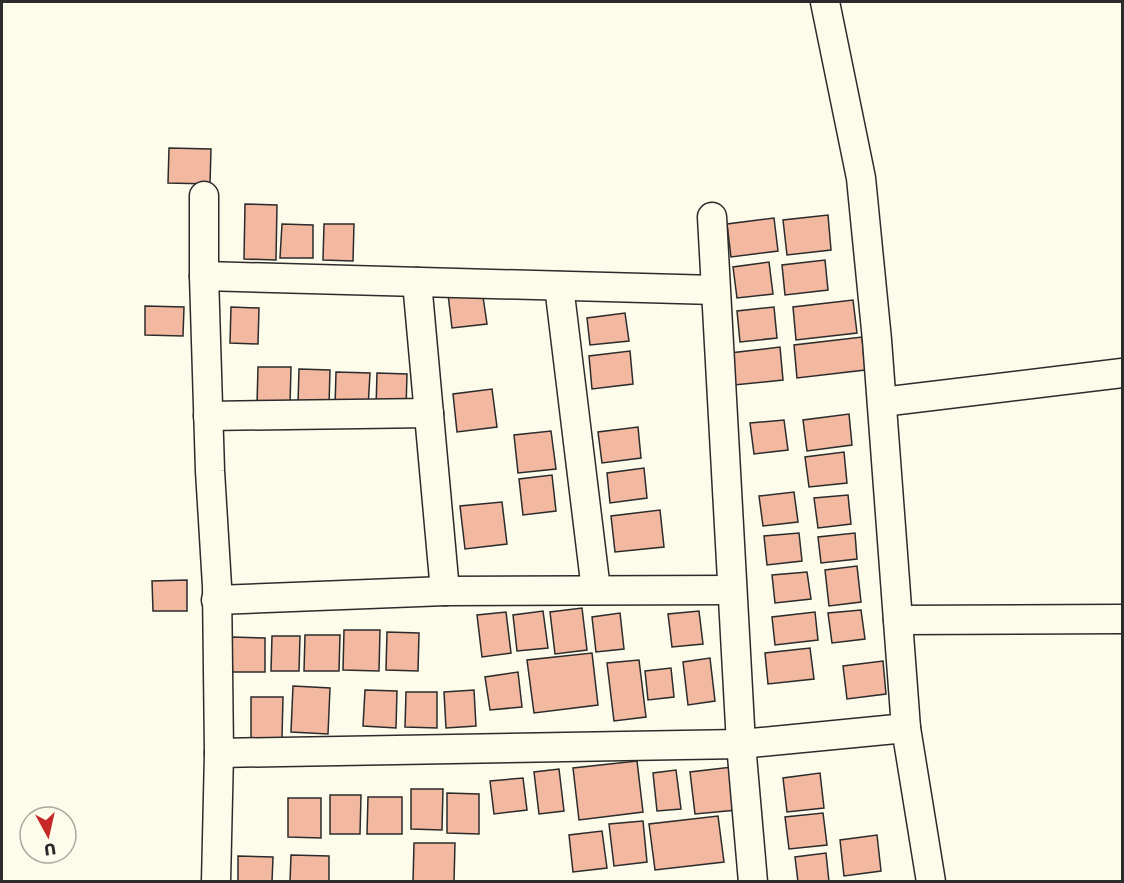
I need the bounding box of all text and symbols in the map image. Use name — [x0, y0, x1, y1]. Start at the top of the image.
north arrow — [18, 805, 78, 865]
text: U — [43, 839, 57, 860]

